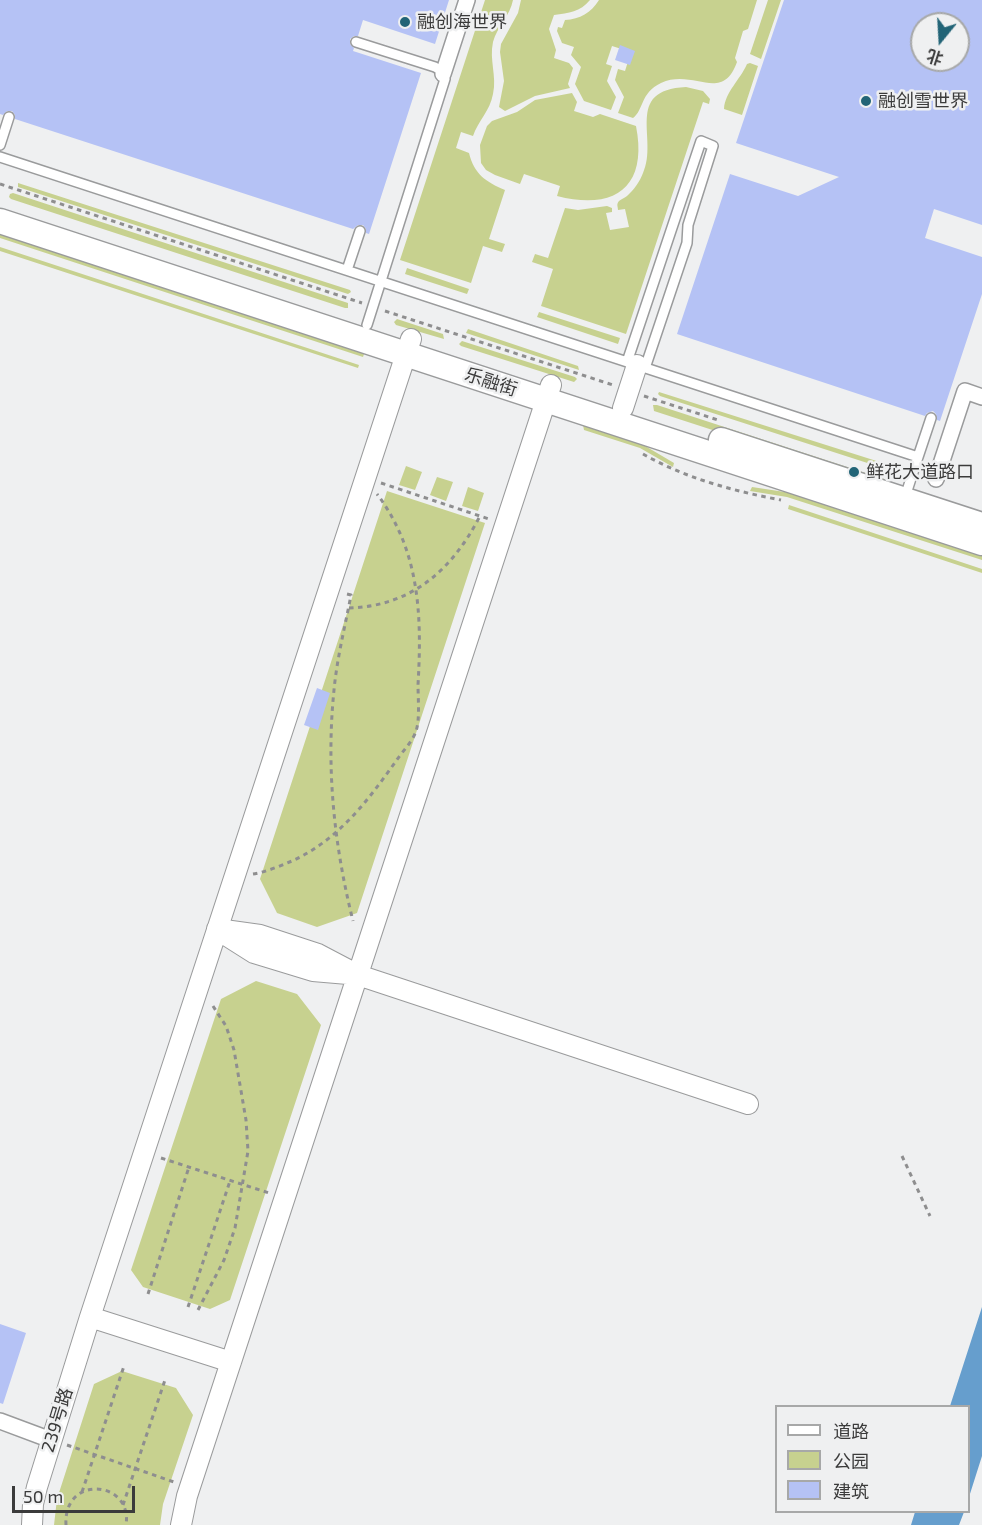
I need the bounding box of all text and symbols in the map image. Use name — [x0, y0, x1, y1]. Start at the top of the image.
place label: 融创海世界 — [417, 11, 507, 33]
north arrow — [910, 12, 970, 72]
marker: 融创海世界 — [398, 15, 412, 29]
text: 北 — [924, 46, 945, 69]
place label: 融创雪世界 — [878, 90, 968, 112]
marker: 融创雪世界 — [859, 94, 873, 108]
street label: 乐融街 — [462, 363, 520, 401]
place label: 鲜花大道路口 — [866, 461, 974, 483]
marker: 鲜花大道路口 — [847, 465, 861, 479]
street label: 239号路 — [37, 1385, 77, 1455]
legend — [775, 1405, 970, 1513]
text: 道路 — [833, 1420, 869, 1442]
text: 公园 — [833, 1450, 869, 1472]
scale bar — [15, 1474, 138, 1512]
text: 建筑 — [833, 1480, 869, 1502]
text: 50 m — [23, 1485, 63, 1507]

